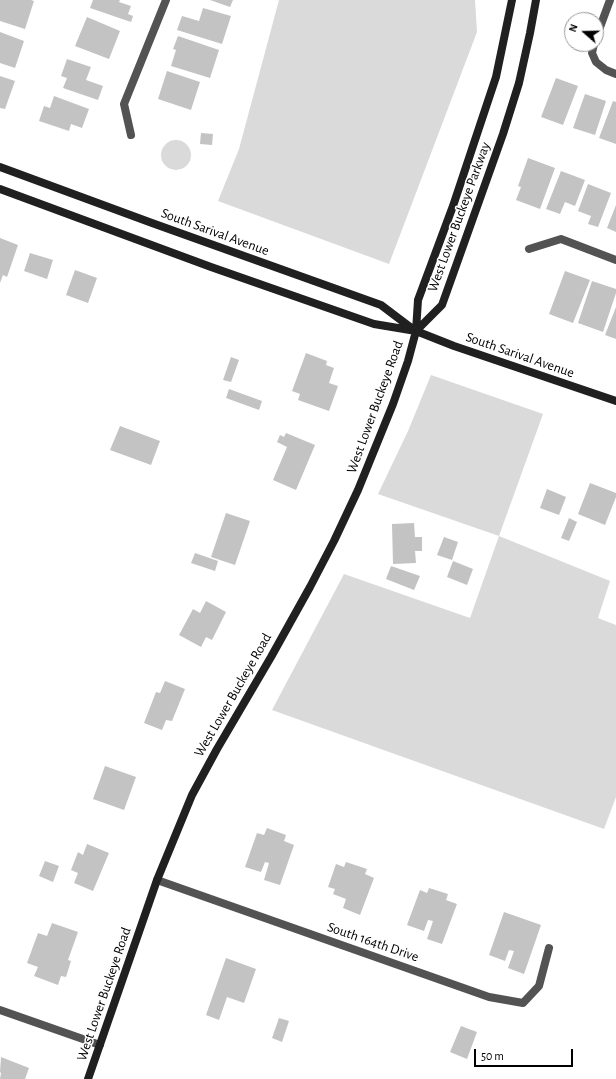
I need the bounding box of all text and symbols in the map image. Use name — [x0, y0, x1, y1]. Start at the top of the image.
north arrow — [564, 12, 604, 52]
text: N — [567, 23, 580, 34]
street label: West Lower Buckeye Parkway — [424, 140, 494, 294]
street label: South Sarival Avenue — [159, 205, 271, 259]
street label: South Sarival Avenue — [464, 329, 576, 381]
street label: West Lower Buckeye Road — [343, 338, 407, 476]
street label: West Lower Buckeye Road — [191, 630, 275, 760]
street label: South 164th Drive — [325, 918, 421, 966]
street label: West Lower Buckeye Road — [73, 925, 135, 1063]
scale bar — [476, 1041, 575, 1067]
text: 50 m — [481, 1050, 504, 1062]

